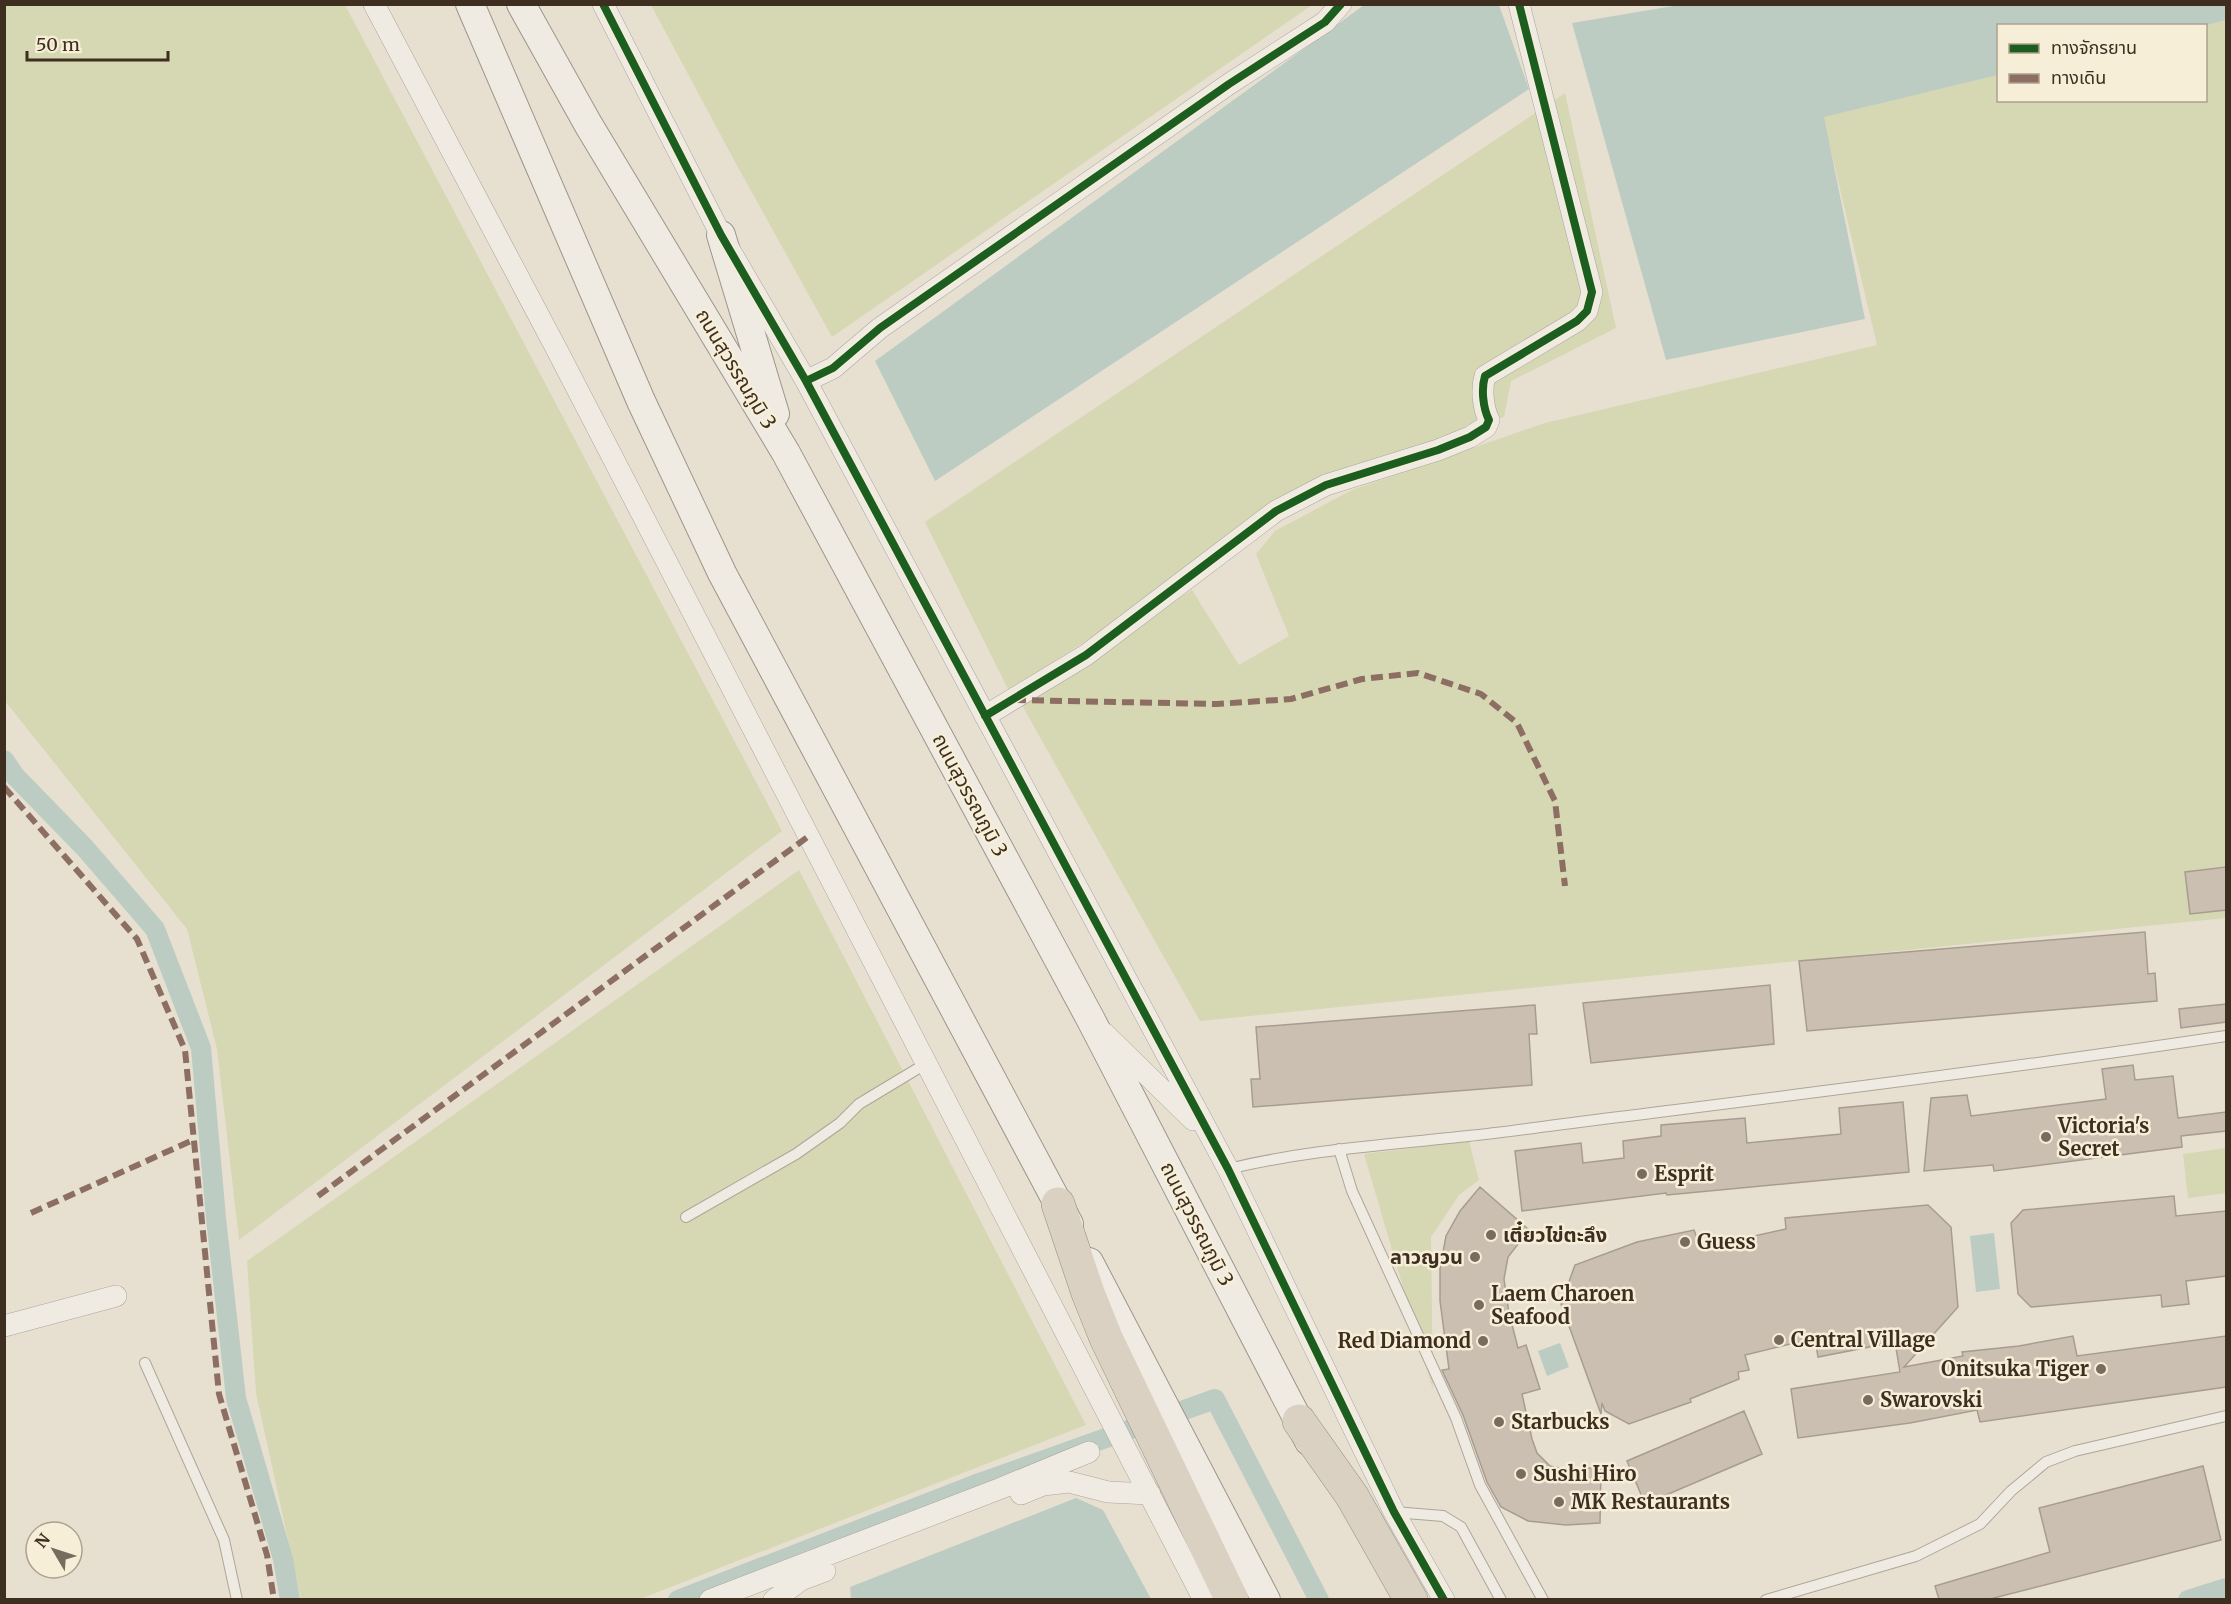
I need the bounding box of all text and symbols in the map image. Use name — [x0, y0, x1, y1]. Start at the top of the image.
scale bar — [27, 24, 168, 62]
legend — [1997, 24, 2207, 102]
text: 50 m — [36, 33, 80, 56]
text: ทางจักรยาน — [2051, 36, 2137, 59]
text: ทางเดิน — [2051, 66, 2106, 89]
street label: ถนนสุวรรณภูมิ 3 — [690, 304, 782, 434]
street label: ถนนสุวรรณภูมิ 3 — [927, 729, 1013, 861]
place label: Victoria's Secret — [2057, 1113, 2149, 1161]
marker: Victoria's Secret — [2039, 1130, 2053, 1144]
street label: ถนนสุวรรณภูมิ 3 — [1155, 1157, 1239, 1291]
place label: Esprit — [1654, 1161, 1714, 1186]
marker: Esprit — [1635, 1167, 1649, 1181]
place label: เตี๋ยวไข่ตะลึง — [1503, 1221, 1607, 1247]
marker: เตี๋ยวไข่ตะลึง — [1484, 1228, 1498, 1242]
place label: Guess — [1697, 1229, 1756, 1254]
marker: Guess — [1678, 1235, 1692, 1249]
place label: ลาวญวน — [1390, 1244, 1463, 1269]
marker: ลาวญวน — [1468, 1250, 1482, 1264]
place label: Laem Charoen Seafood — [1491, 1281, 1635, 1329]
marker: Laem Charoen Seafood — [1472, 1298, 1486, 1312]
place label: Central Village — [1791, 1327, 1935, 1352]
place label: Red Diamond — [1337, 1328, 1471, 1353]
marker: Central Village — [1772, 1333, 1786, 1347]
marker: Red Diamond — [1476, 1334, 1490, 1348]
place label: Onitsuka Tiger — [1941, 1356, 2089, 1381]
marker: Onitsuka Tiger — [2094, 1362, 2108, 1376]
place label: Swarovski — [1880, 1387, 1982, 1412]
marker: Swarovski — [1861, 1393, 1875, 1407]
place label: Starbucks — [1511, 1409, 1610, 1434]
marker: Starbucks — [1492, 1415, 1506, 1429]
place label: Sushi Hiro — [1533, 1461, 1637, 1486]
marker: Sushi Hiro — [1514, 1467, 1528, 1481]
place label: MK Restaurants — [1571, 1489, 1730, 1514]
marker: MK Restaurants — [1552, 1495, 1566, 1509]
north arrow — [24, 1520, 84, 1580]
text: N — [31, 1529, 54, 1552]

